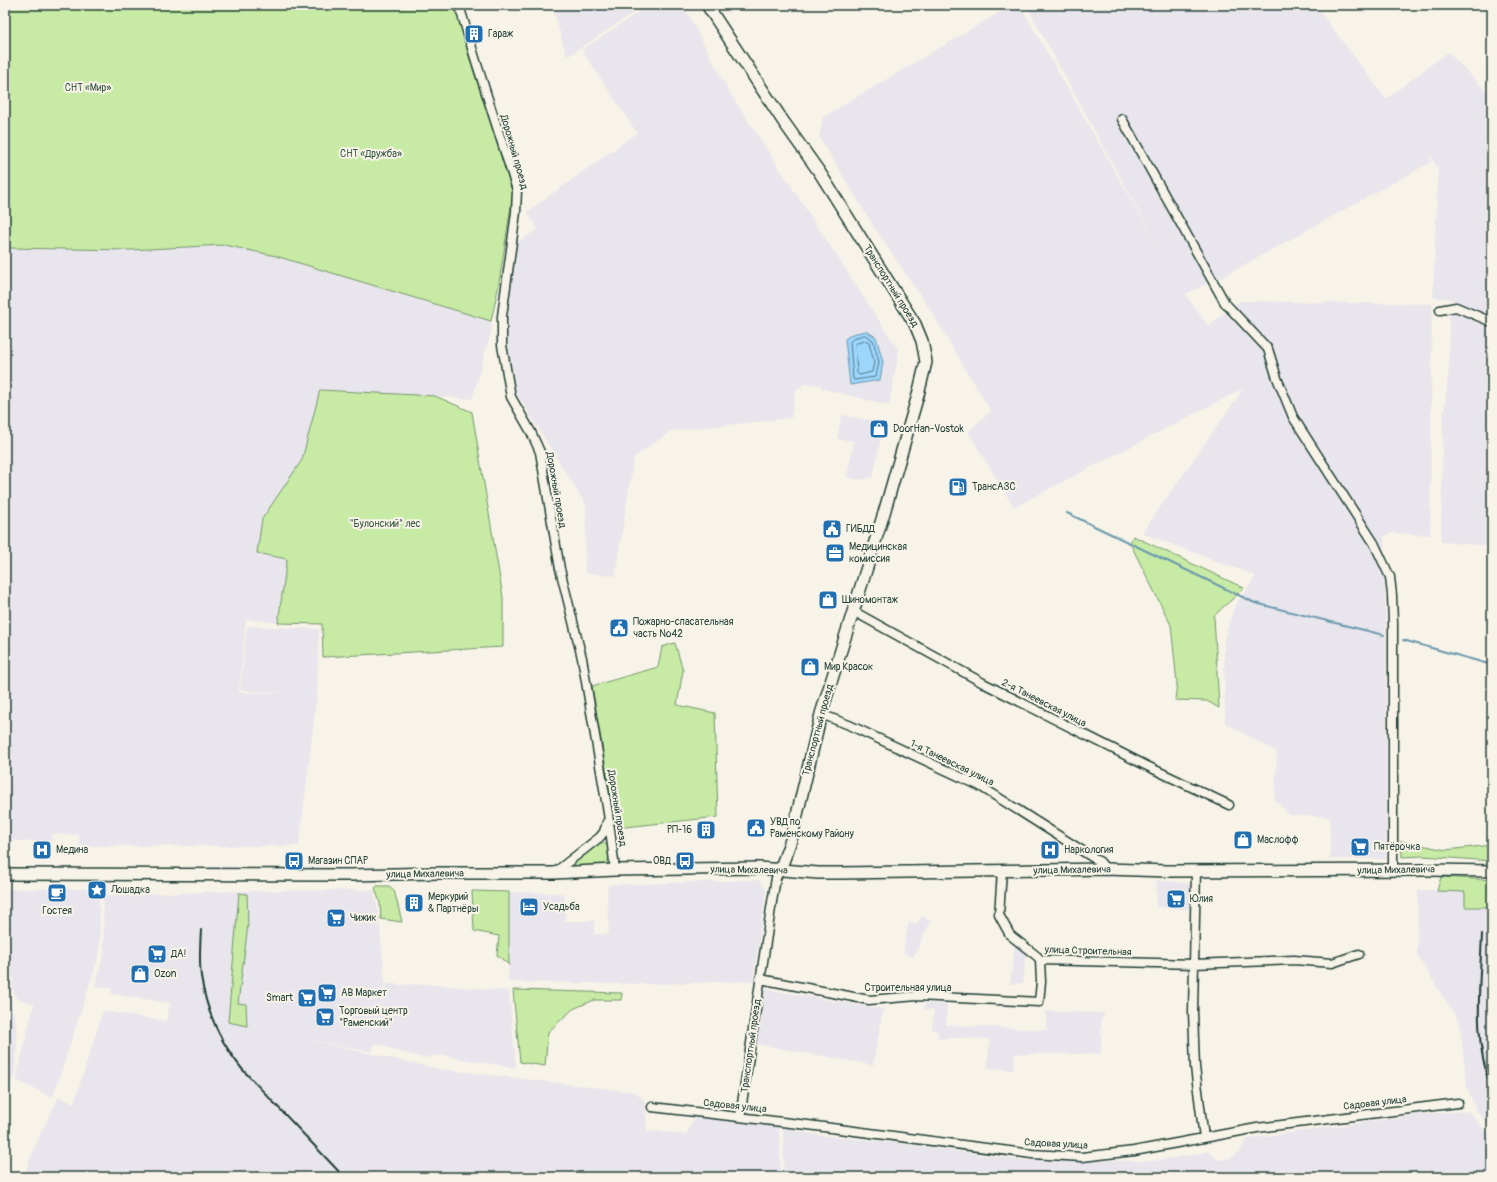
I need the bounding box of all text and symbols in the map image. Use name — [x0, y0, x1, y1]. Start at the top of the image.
building icon: Гараж — [463, 23, 485, 45]
place label: Гараж — [488, 28, 514, 40]
park label: СНТ «Мир» — [65, 82, 111, 94]
street label: Дорожный проезд — [497, 112, 530, 191]
park label: СНТ «Дружба» — [340, 148, 402, 160]
street label: Транспортный проезд — [861, 243, 921, 329]
shop icon: DoorHan-Vostok — [868, 418, 890, 440]
place label: DoorHan-Vostok — [893, 423, 964, 435]
street label: Дорожный проезд — [543, 450, 569, 529]
fuel station icon: ТрансАЗС — [947, 476, 969, 498]
place label: ТрансАЗС — [972, 481, 1016, 493]
park label: "Булонский" лес — [350, 518, 420, 530]
public building icon: ГИБДД — [821, 518, 843, 540]
place label: ГИБДД — [846, 523, 876, 535]
place label: Медицинская комиссия — [849, 541, 907, 565]
office icon: Медицинская комиссия — [824, 542, 846, 564]
shop icon: Шиномонтаж — [817, 589, 839, 611]
place label: Шиномонтаж — [842, 594, 899, 606]
place label: Пожарно-спасательная часть №42 — [633, 616, 734, 640]
public building icon: Пожарно-спасательная часть №42 — [608, 617, 630, 639]
shop icon: Мир Красок — [799, 656, 821, 678]
place label: Мир Красок — [824, 661, 873, 673]
street label: 2-я Танеевская улица — [1000, 676, 1089, 730]
street label: Транспортный проезд — [800, 683, 836, 777]
street label: 1-я Танеевская улица — [908, 738, 996, 789]
street label: Дорожный проезд — [605, 768, 629, 847]
place label: УВД по Раменскому Району — [770, 816, 855, 840]
public building icon: УВД по Раменскому Району — [745, 817, 767, 839]
building icon: РП-16 — [695, 819, 717, 841]
place label: РП-16 — [667, 824, 692, 836]
shop icon: Маслофф — [1232, 829, 1254, 851]
place label: Маслофф — [1257, 834, 1299, 846]
supermarket icon: Пятёрочка — [1349, 836, 1371, 858]
hospital icon: Медина — [31, 839, 53, 861]
hospital icon: Наркология — [1039, 839, 1061, 861]
place label: Пятёрочка — [1374, 841, 1420, 853]
place label: Медина — [56, 844, 89, 856]
place label: Наркология — [1064, 844, 1114, 856]
bus stop icon: Магазин СПАР — [283, 850, 305, 872]
bus stop icon: ОВД — [674, 850, 696, 872]
place label: Магазин СПАР — [308, 855, 368, 867]
place label: ОВД — [653, 855, 672, 867]
street label: улица Михалевича — [709, 863, 788, 877]
street label: улица Михалевича — [1032, 863, 1111, 877]
street label: улица Михалевича — [1356, 863, 1435, 877]
street label: улица Михалевича — [385, 867, 464, 881]
place icon: Лошадка — [86, 879, 108, 901]
cafe icon: Гостея — [46, 882, 68, 904]
place label: Лошадка — [110, 884, 150, 896]
supermarket icon: Юлия — [1165, 888, 1187, 910]
place label: Меркурий & Партнёры — [428, 891, 478, 915]
building icon: Меркурий & Партнёры — [403, 892, 425, 914]
place label: Юлия — [1190, 893, 1213, 905]
hotel icon: Усадьба — [518, 896, 540, 918]
place label: Усадьба — [543, 901, 580, 913]
place label: Гостея — [42, 905, 72, 917]
supermarket icon: Чижик — [325, 907, 347, 929]
place label: Чижик — [350, 912, 376, 924]
supermarket icon: ДА! — [146, 943, 168, 965]
street label: улица Строительная — [1043, 943, 1132, 959]
place label: ДА! — [170, 948, 186, 960]
shop icon: Ozon — [129, 963, 151, 985]
place label: Ozon — [154, 968, 177, 980]
supermarket icon: АВ Маркет — [316, 982, 338, 1004]
street label: Строительная улица — [865, 982, 952, 994]
supermarket icon: Smart — [296, 987, 318, 1009]
place label: АВ Маркет — [341, 987, 387, 999]
place label: Smart — [266, 992, 294, 1004]
street label: Транспортный проезд — [738, 998, 764, 1094]
place label: Торговый центр "Раменский" — [339, 1005, 408, 1029]
supermarket icon: Торговый центр "Раменский" — [314, 1006, 336, 1028]
street label: Садовая улица — [1343, 1093, 1408, 1113]
street label: Садовая улица — [703, 1097, 768, 1115]
street label: Садовая улица — [1024, 1136, 1088, 1152]

